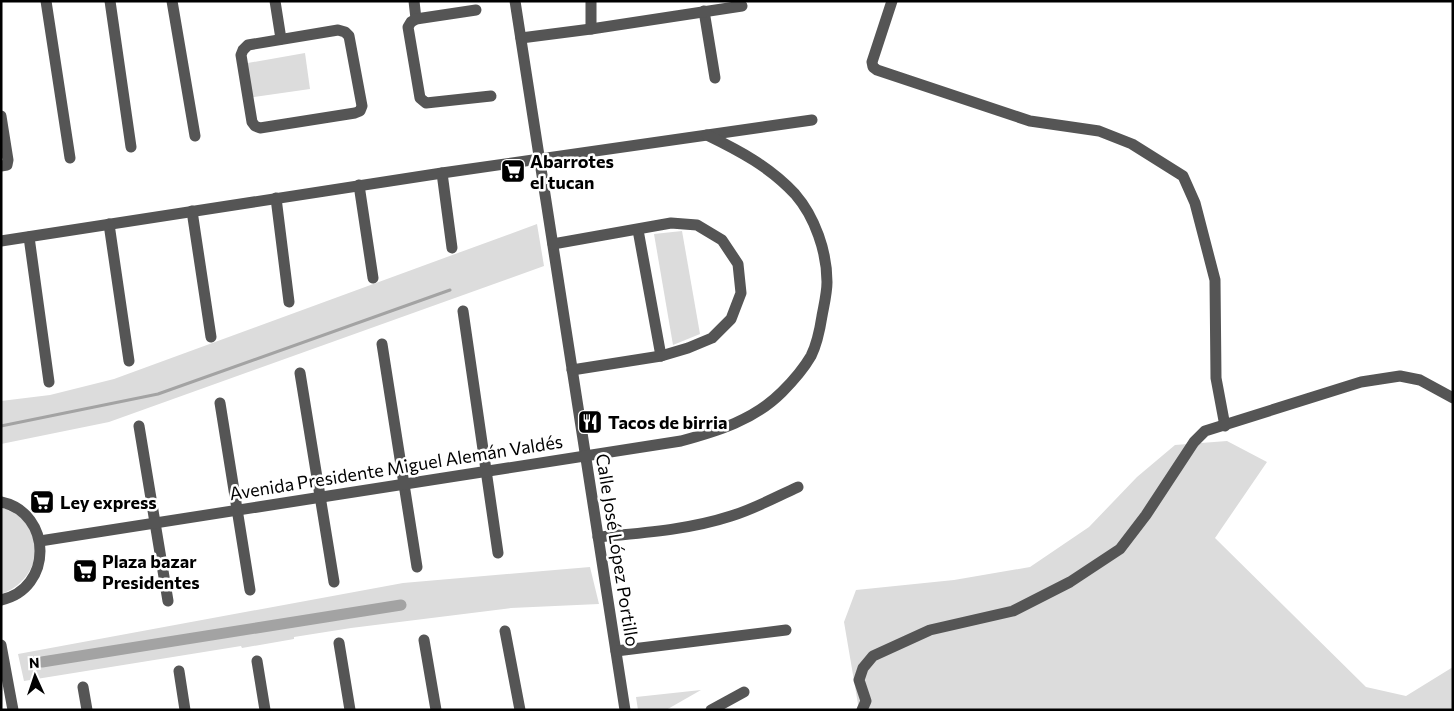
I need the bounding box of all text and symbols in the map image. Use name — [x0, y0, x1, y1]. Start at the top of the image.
place label: Abarrotes el tucan — [530, 150, 614, 193]
supermarket icon: Abarrotes el tucan — [500, 158, 526, 184]
restaurant icon: Tacos de birria — [577, 409, 603, 435]
place label: Tacos de birria — [608, 411, 727, 433]
street label: Avenida Presidente Miguel Alemán Valdés — [228, 430, 564, 504]
street label: Calle José López Portillo — [592, 452, 644, 648]
supermarket icon: Ley express — [29, 489, 55, 515]
place label: Ley express — [60, 491, 157, 513]
place label: Plaza bazar Presidentes — [102, 550, 200, 593]
supermarket icon: Plaza bazar Presidentes — [72, 558, 98, 584]
north arrow — [10, 651, 60, 701]
text: N — [29, 654, 40, 671]

